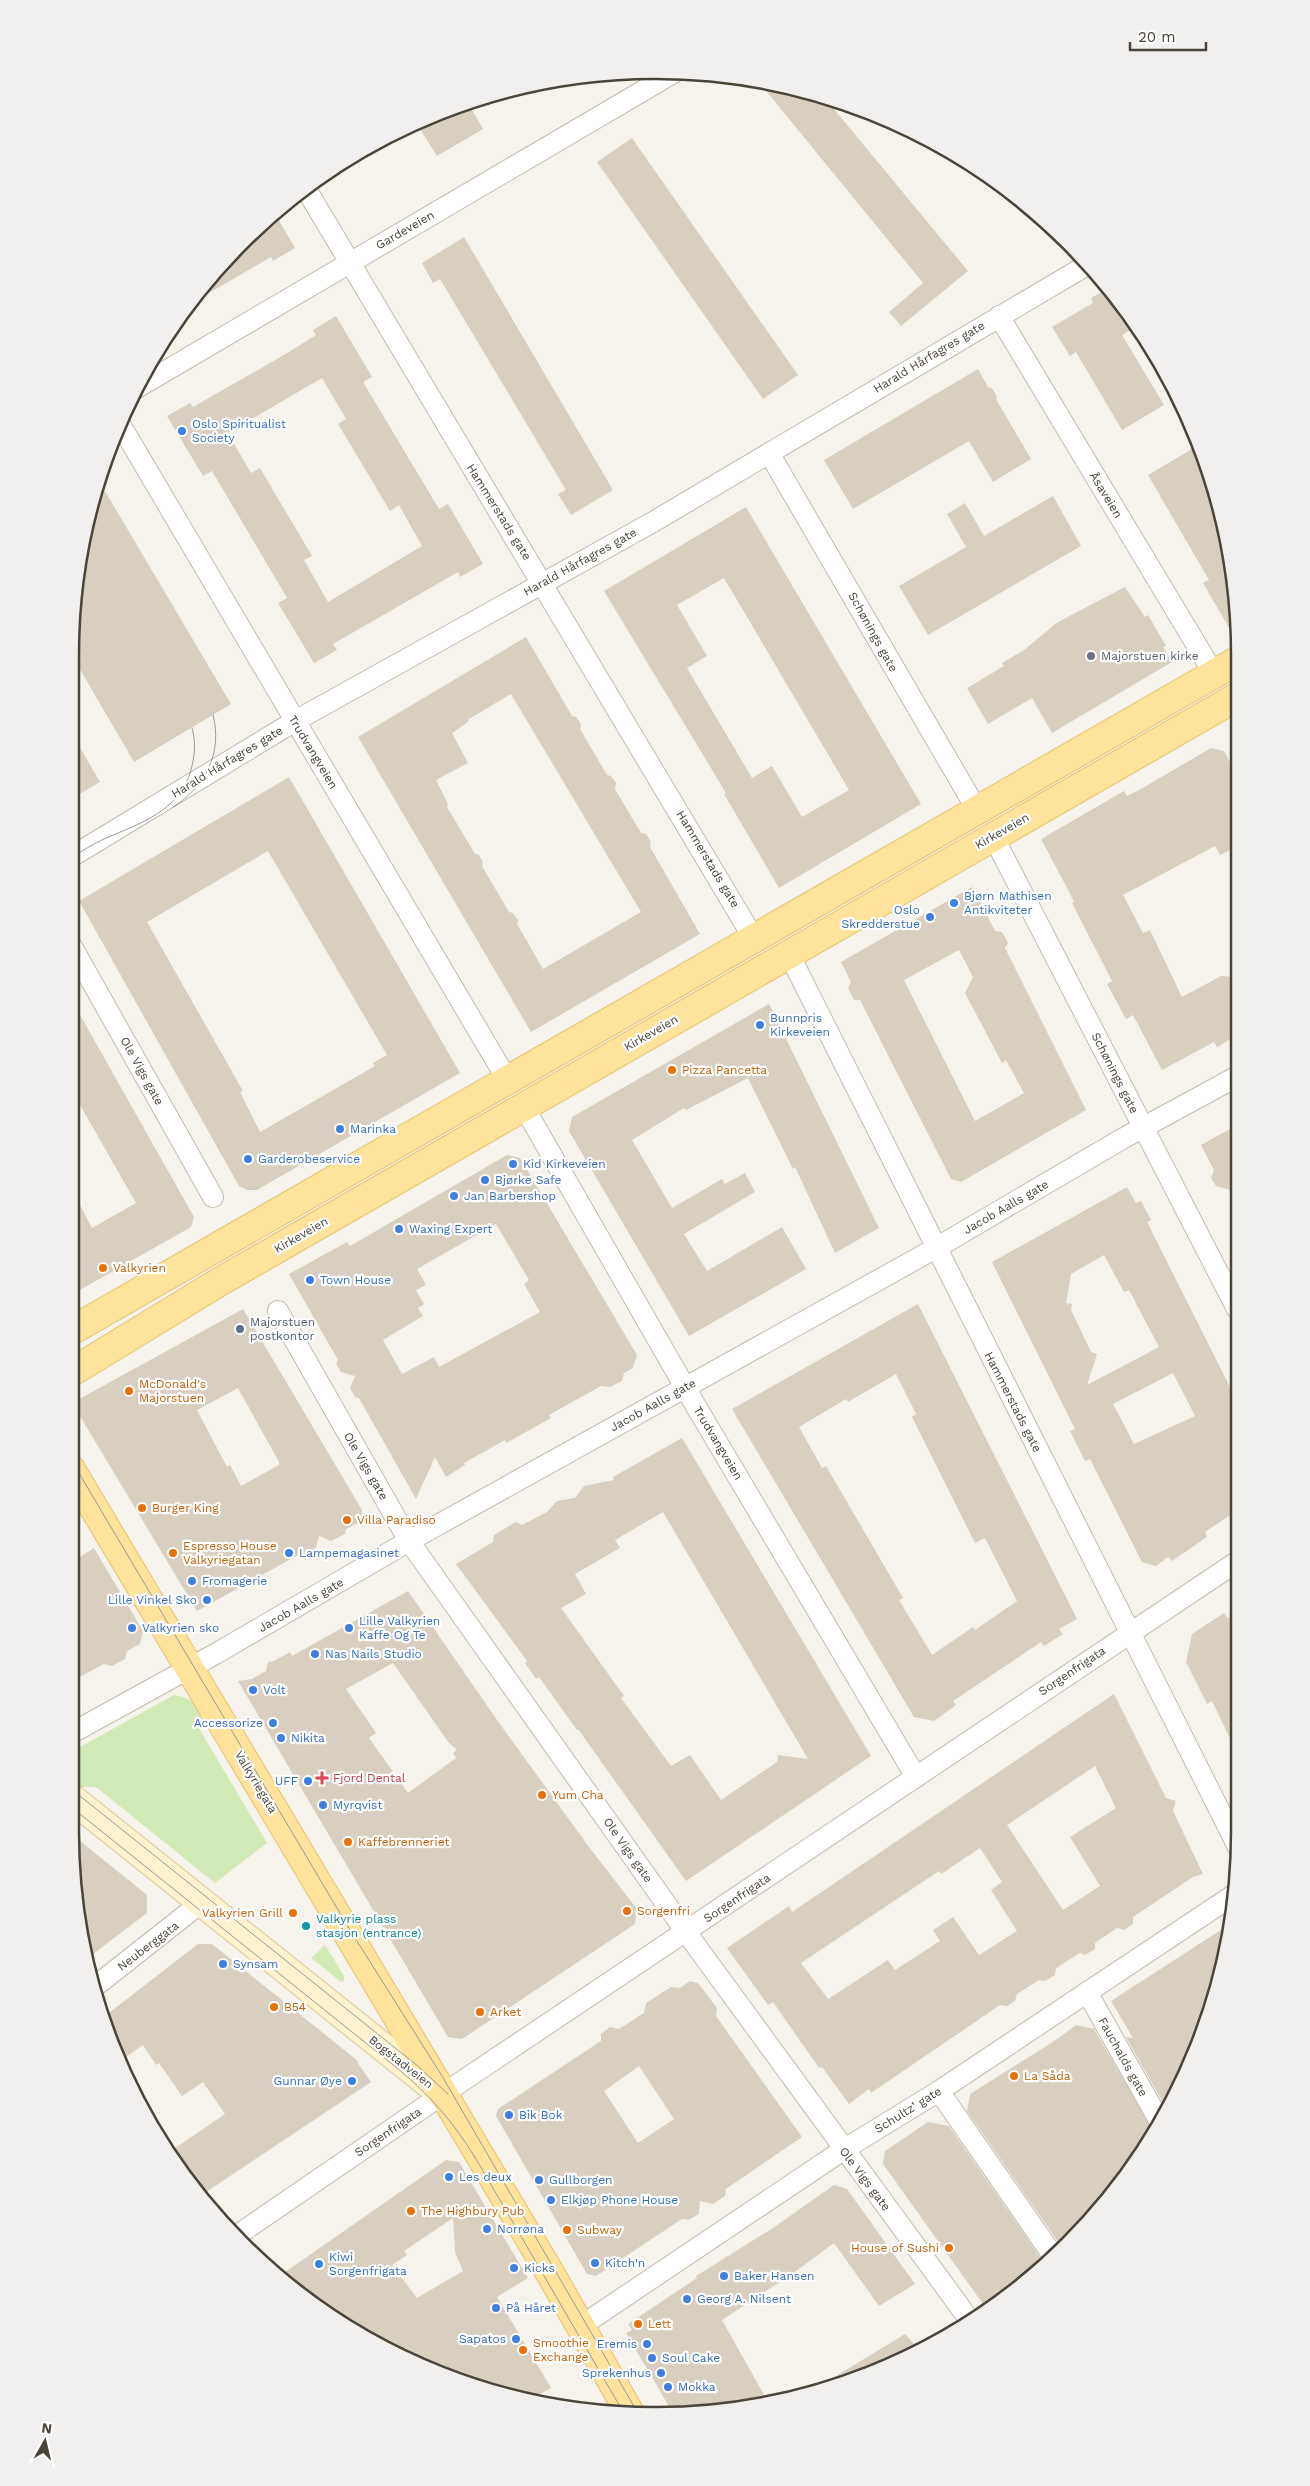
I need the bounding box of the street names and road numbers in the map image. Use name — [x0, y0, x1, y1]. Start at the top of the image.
street label: Gardeveien — [373, 208, 437, 252]
street label: Harald Hårfagres gate — [871, 318, 987, 396]
street label: Hammerstads gate — [464, 461, 534, 563]
street label: Åsaveien — [1087, 469, 1125, 521]
street label: Harald Hårfagres gate — [521, 525, 639, 599]
street label: Schønings gate — [845, 590, 901, 674]
street label: Trudvangveien — [285, 713, 341, 791]
street label: Harald Hårfagres gate — [169, 723, 285, 801]
street label: Hammerstads gate — [673, 808, 743, 910]
street label: Kirkeveien — [973, 810, 1031, 852]
street label: Kirkeveien — [622, 1012, 680, 1054]
street label: Schønings gate — [1089, 1030, 1141, 1116]
street label: Ole Vigs gate — [117, 1034, 167, 1108]
street label: Jacob Aalls gate — [961, 1177, 1051, 1237]
street label: Kirkeveien — [272, 1214, 330, 1256]
street label: Hammerstads gate — [982, 1349, 1044, 1455]
street label: Jacob Aalls gate — [608, 1376, 698, 1434]
street label: Trudvangveien — [690, 1404, 746, 1482]
street label: Ole Vigs gate — [341, 1430, 391, 1502]
street label: Jacob Aalls gate — [256, 1575, 346, 1635]
street label: Sorgenfrigata — [1036, 1643, 1108, 1699]
street label: Valkyriegata — [232, 1748, 280, 1816]
street label: Ole Vigs gate — [600, 1815, 656, 1885]
street label: Sorgenfrigata — [701, 1870, 773, 1926]
street label: Neuberggata — [115, 1918, 182, 1974]
street label: Fauchalds gate — [1095, 2015, 1151, 2099]
street label: Bogstadveien — [366, 2033, 436, 2091]
street label: Schultz’ gate — [872, 2084, 944, 2136]
street label: Sorgenfrigata — [352, 2104, 424, 2160]
street label: Ole Vigs gate — [837, 2144, 893, 2214]

